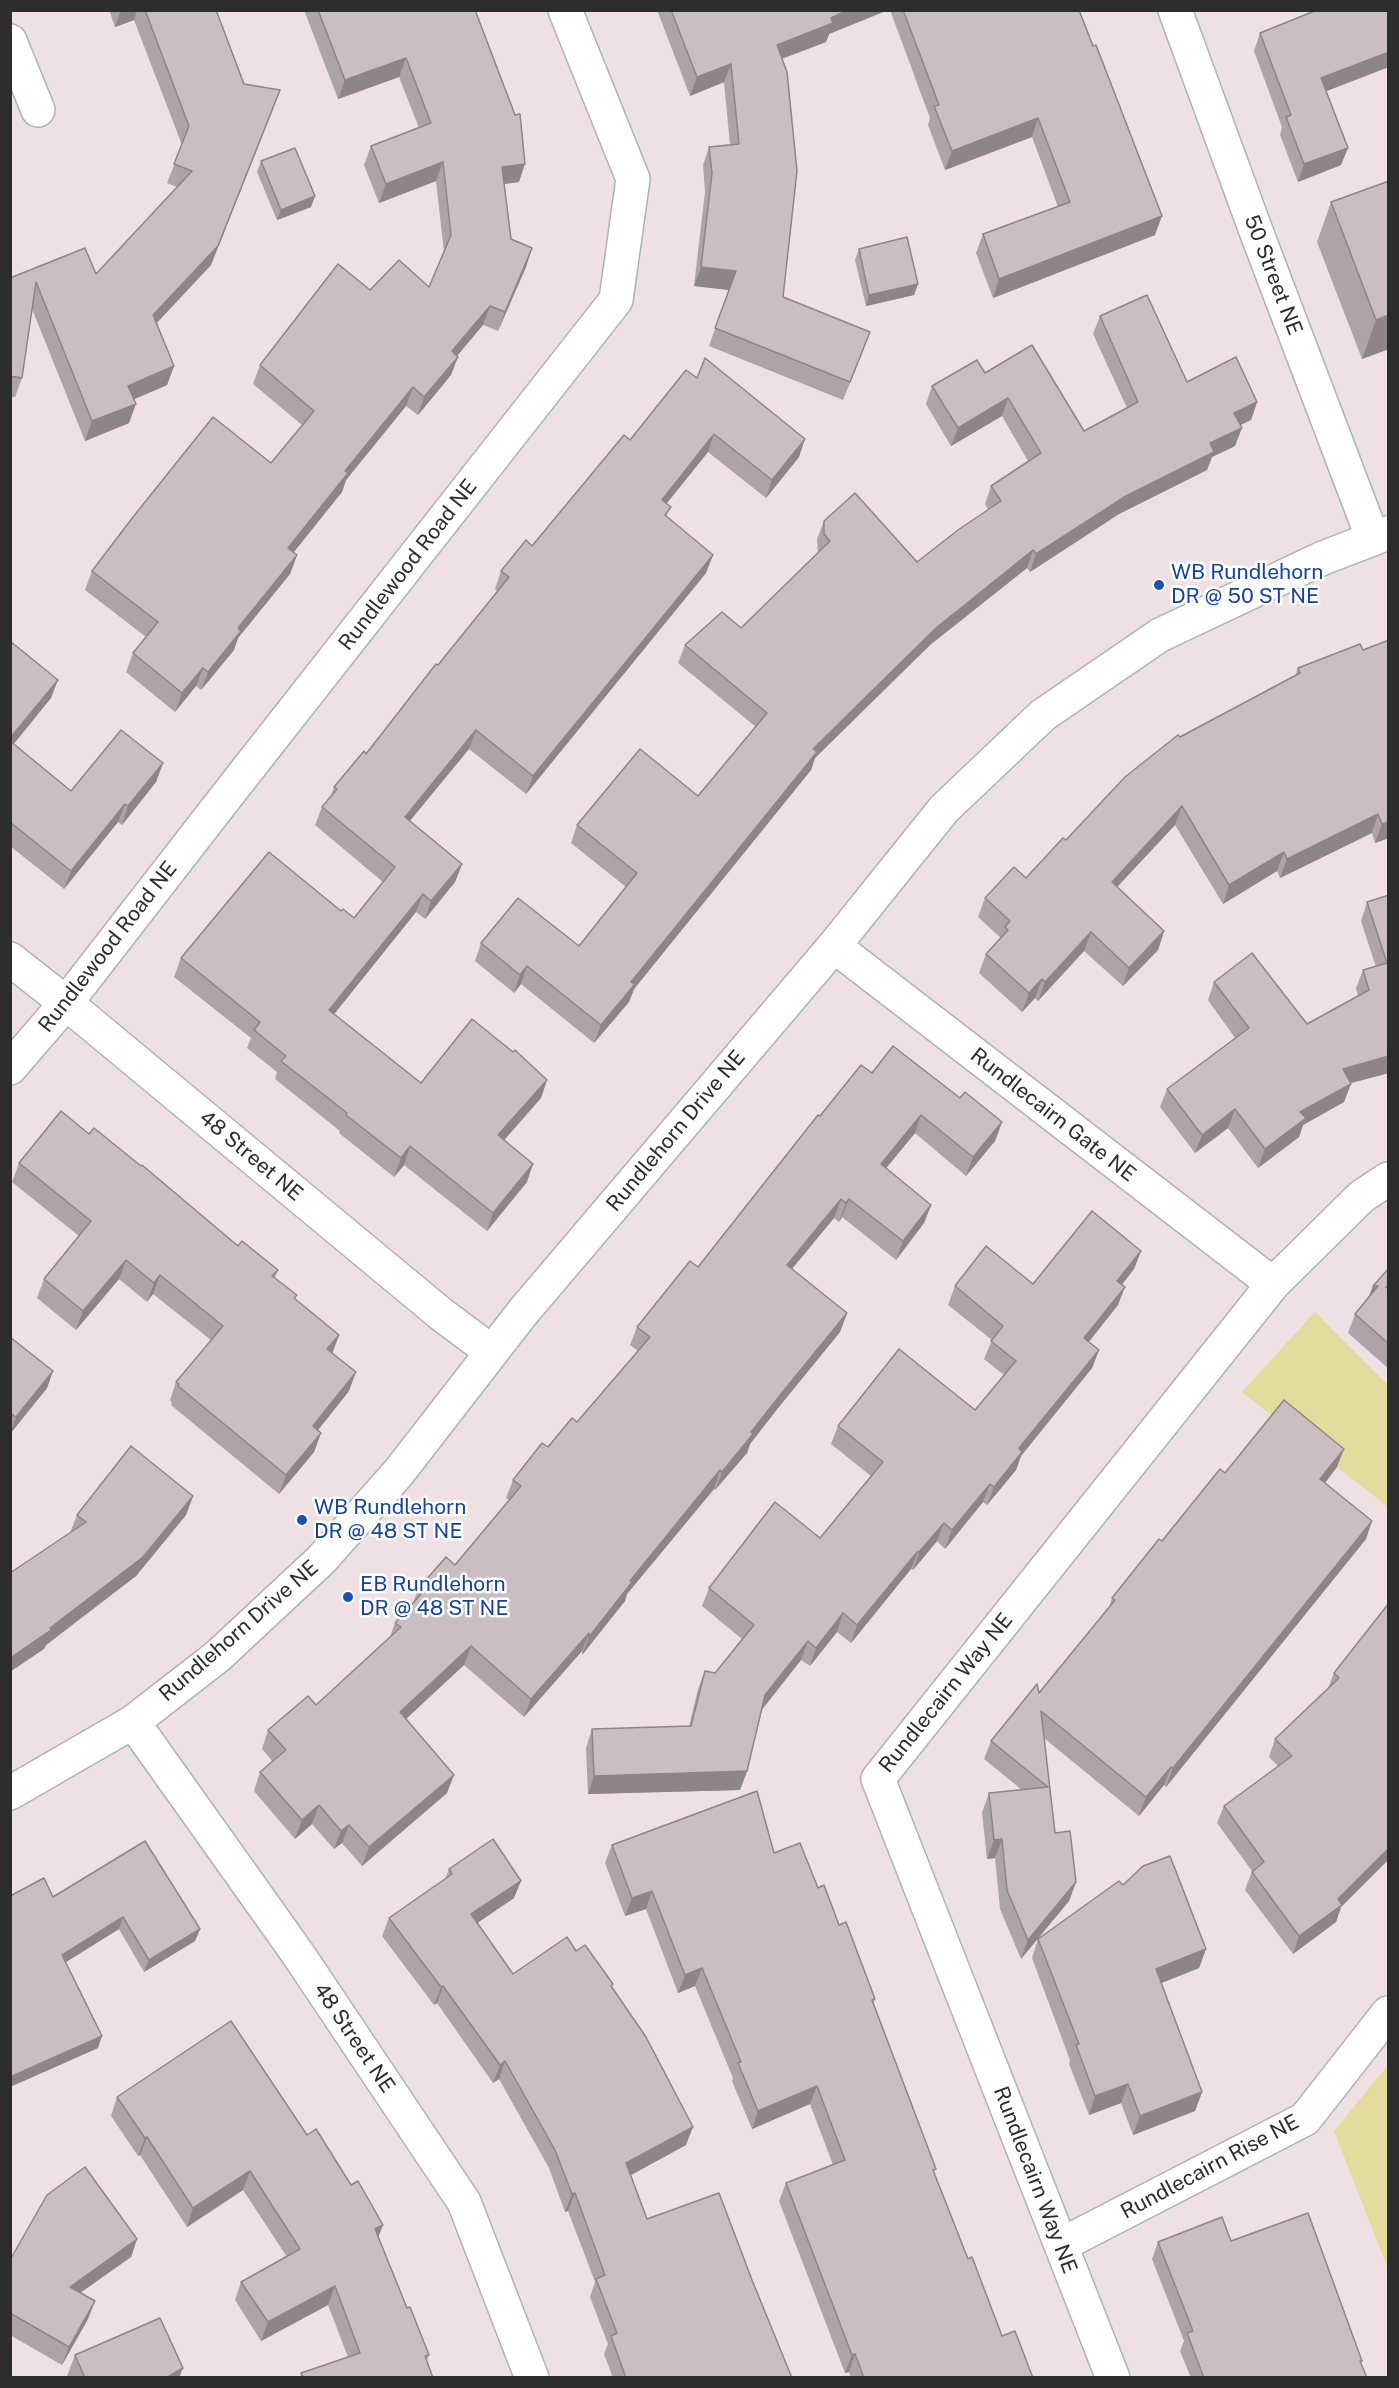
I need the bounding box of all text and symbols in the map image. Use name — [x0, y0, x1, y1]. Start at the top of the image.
street label: 50 Street NE — [1239, 211, 1307, 339]
street label: Rundlewood Road NE — [333, 475, 483, 655]
place label: WB Rundlehorn DR @ 50 ST NE — [1171, 560, 1323, 610]
marker: WB Rundlehorn DR @ 50 ST NE — [1152, 578, 1166, 592]
street label: Rundlewood Road NE — [33, 857, 183, 1037]
street label: Rundlecairn Gate NE — [965, 1043, 1141, 1187]
street label: Rundlehorn Drive NE — [601, 1045, 751, 1217]
street label: 48 Street NE — [194, 1105, 308, 1207]
place label: WB Rundlehorn DR @ 48 ST NE — [314, 1495, 466, 1545]
marker: WB Rundlehorn DR @ 48 ST NE — [295, 1513, 309, 1527]
street label: Rundlehorn Drive NE — [154, 1555, 324, 1707]
place label: EB Rundlehorn DR @ 48 ST NE — [360, 1572, 508, 1622]
marker: EB Rundlehorn DR @ 48 ST NE — [341, 1590, 355, 1604]
street label: Rundlecairn Way NE — [874, 1608, 1018, 1778]
street label: 48 Street NE — [308, 1978, 400, 2098]
street label: Rundlecairn Way NE — [988, 2083, 1082, 2277]
street label: Rundlecairn Rise NE — [1117, 2109, 1303, 2225]

